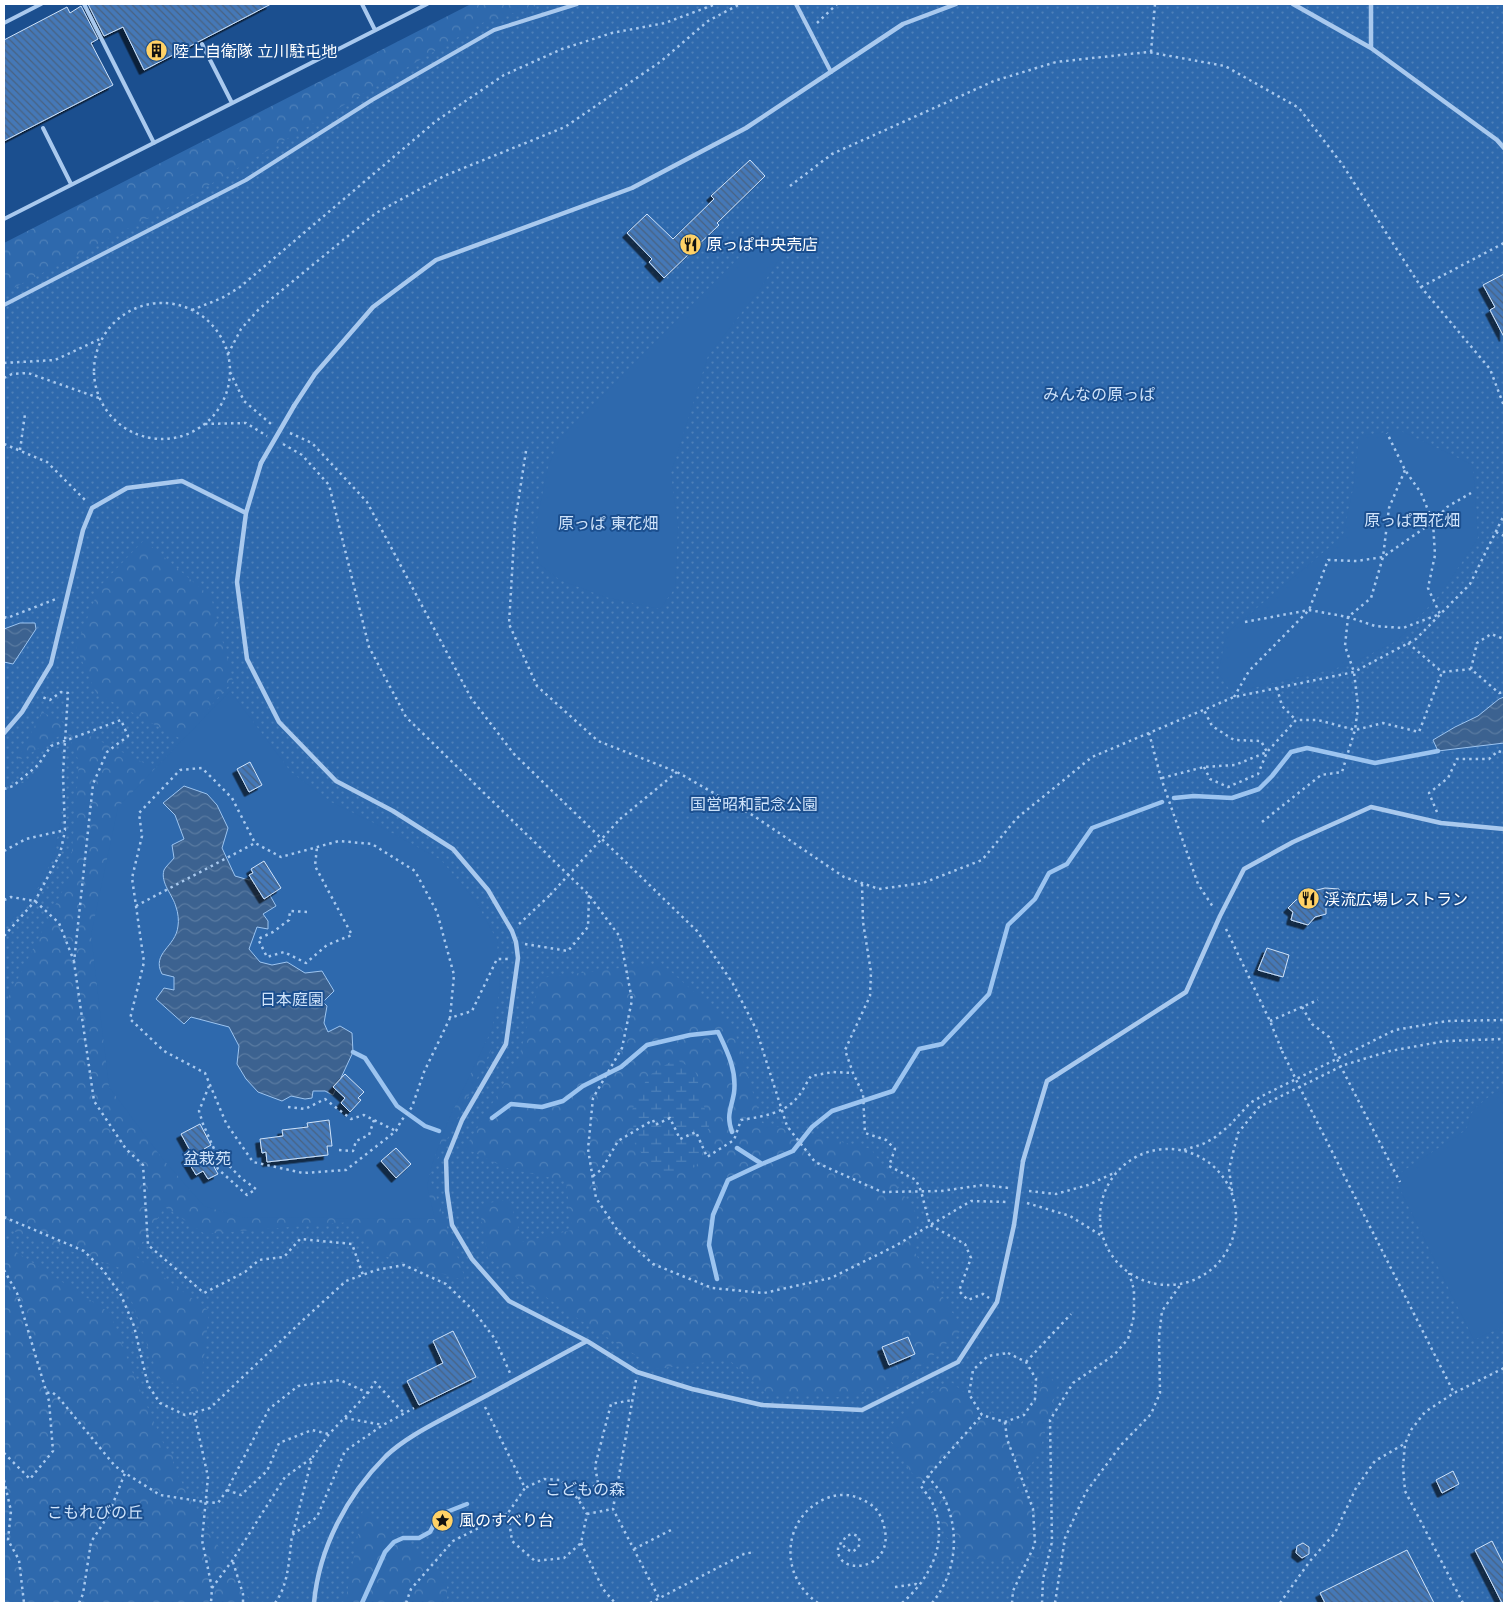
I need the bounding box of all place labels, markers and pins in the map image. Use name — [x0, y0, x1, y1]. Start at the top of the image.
building icon: 陸上自衛隊 立川駐屯地 — [145, 39, 169, 63]
place label: 陸上自衛隊 立川駐屯地 — [173, 40, 337, 63]
restaurant icon: 原っぱ中央売店 — [678, 232, 702, 256]
place label: 原っぱ中央売店 — [706, 233, 818, 256]
restaurant icon: 渓流広場レストラン — [1296, 887, 1320, 911]
place label: 渓流広場レストラン — [1324, 888, 1468, 911]
place icon: 風のすべり台 — [431, 1508, 455, 1532]
place label: 風のすべり台 — [459, 1509, 554, 1532]

